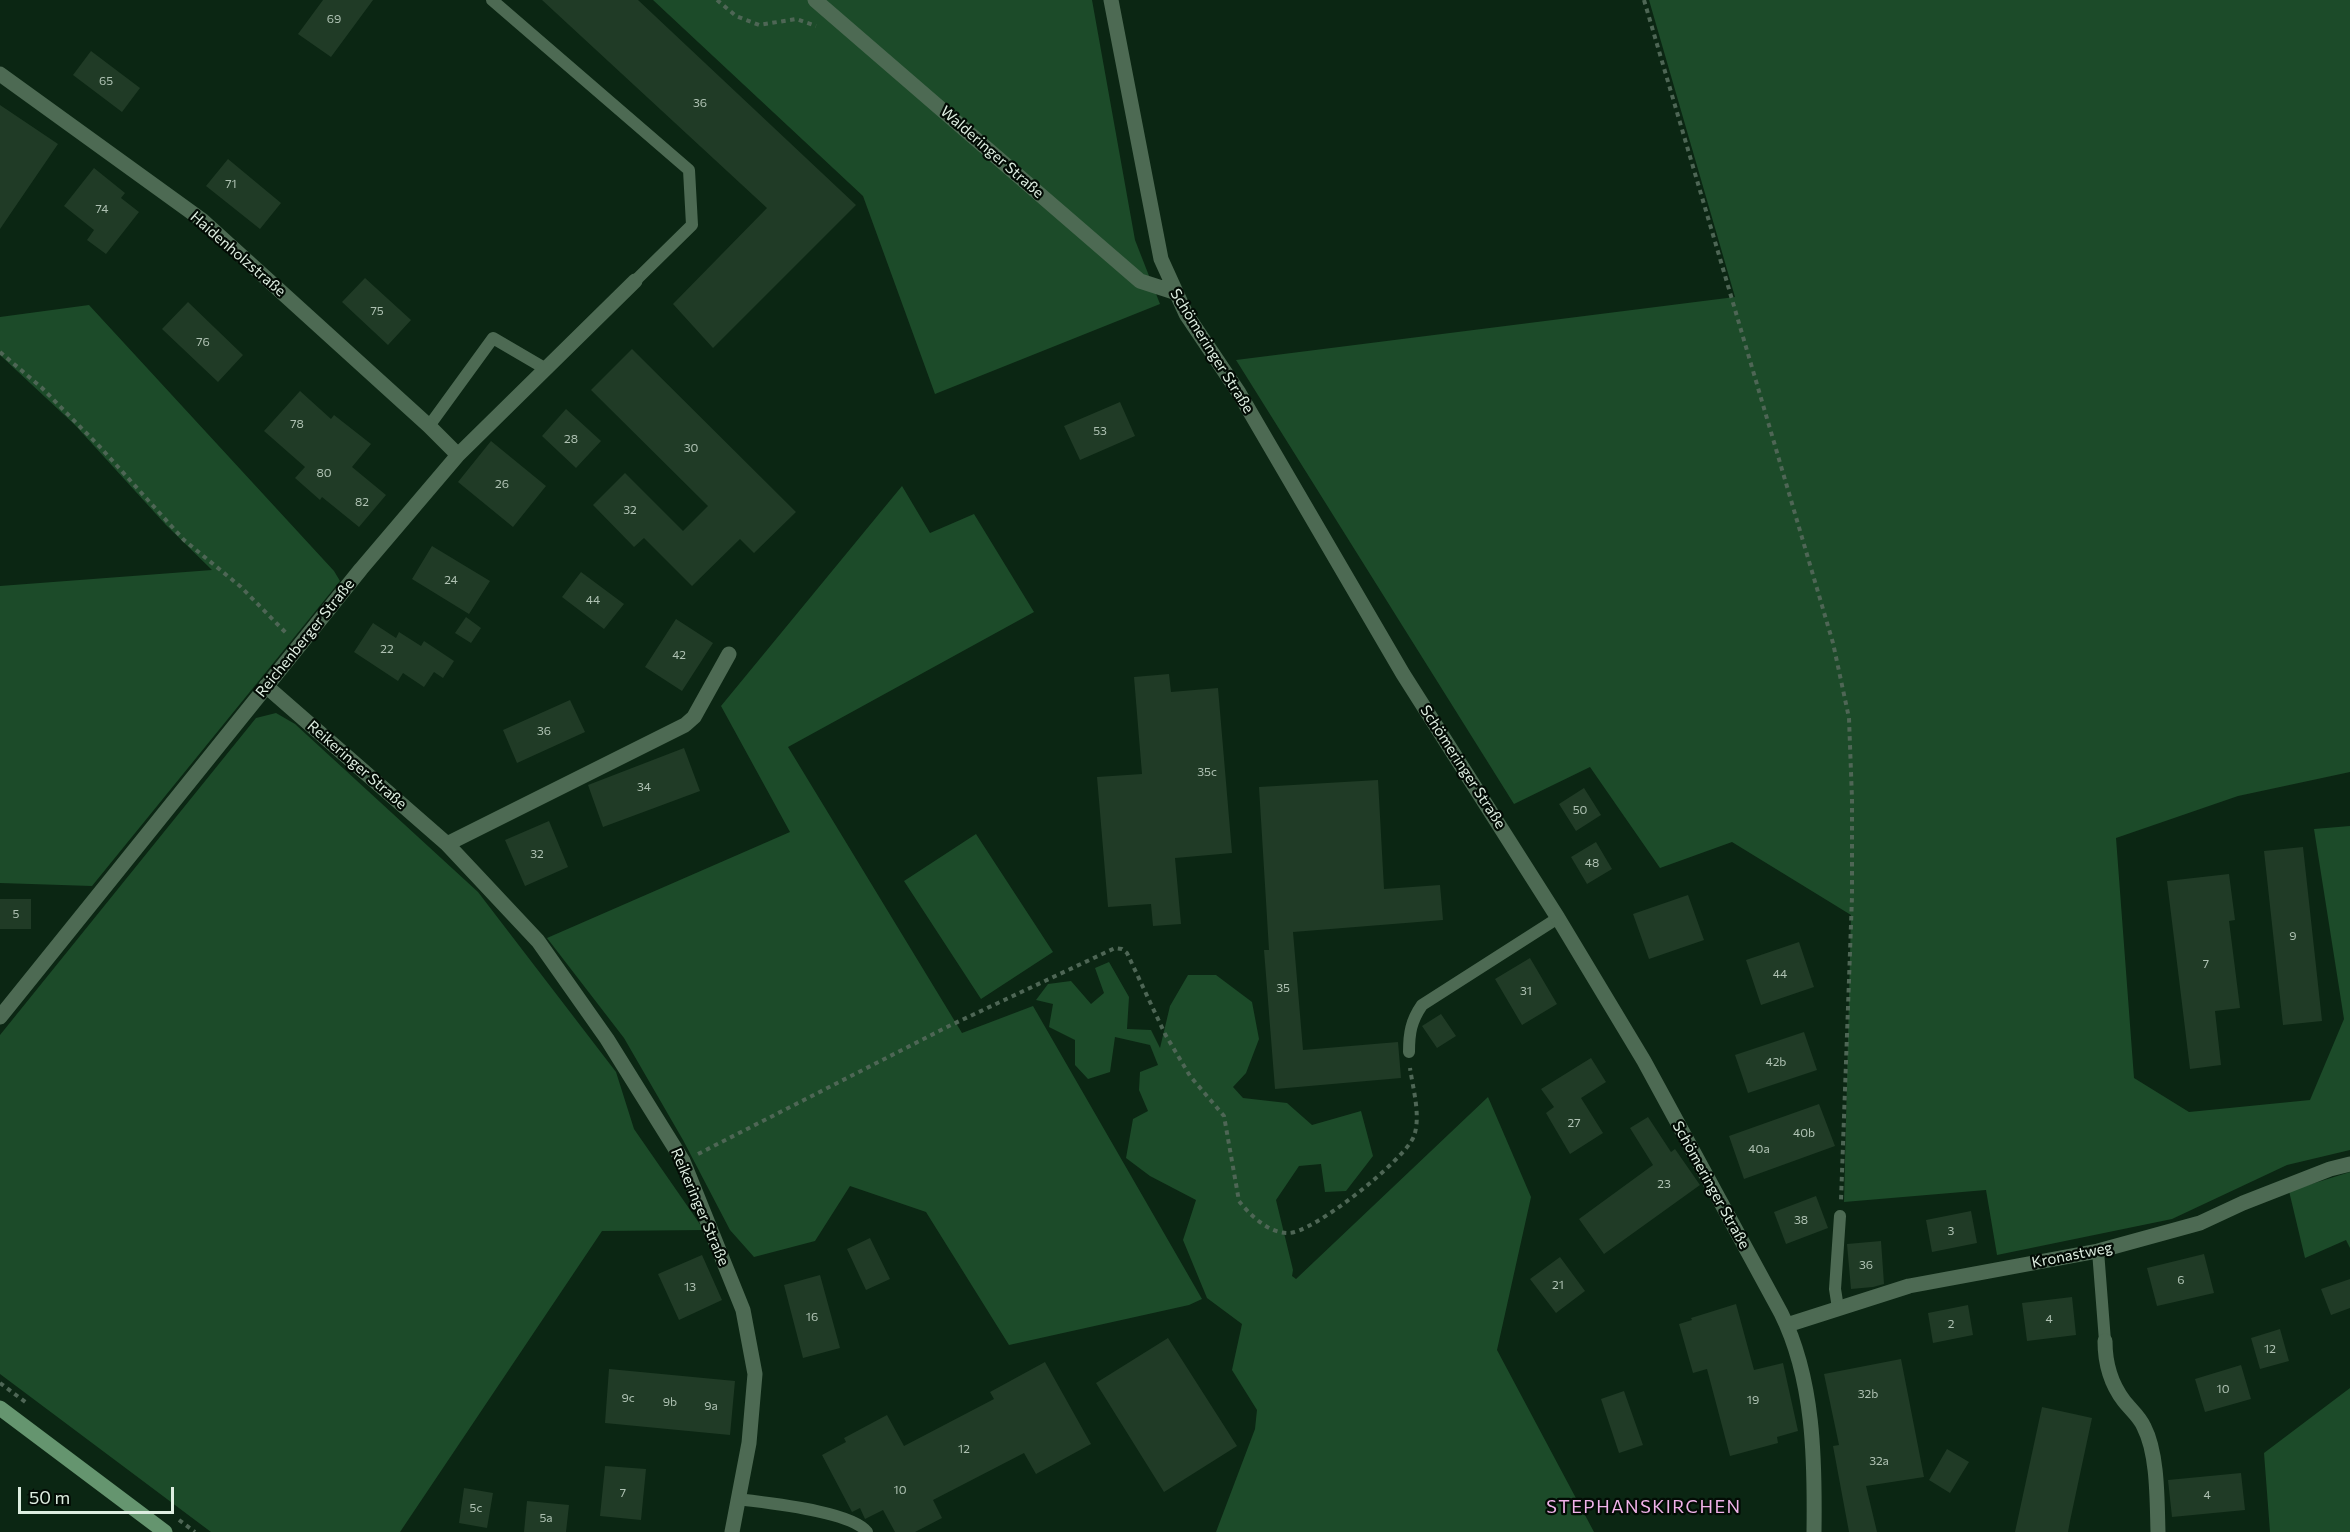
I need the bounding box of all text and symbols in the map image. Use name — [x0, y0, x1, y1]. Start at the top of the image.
house number: 69 — [327, 12, 341, 26]
house number: 65 — [99, 74, 113, 88]
house number: 36 — [693, 96, 707, 110]
street label: Walderinger Straße — [937, 102, 1047, 202]
house number: 71 — [225, 177, 237, 191]
house number: 74 — [96, 202, 108, 216]
street label: Haidenholzstraße — [187, 208, 289, 300]
street label: Schömeringer Straße — [1166, 285, 1258, 417]
house number: 75 — [370, 304, 384, 318]
house number: 76 — [196, 335, 210, 349]
house number: 78 — [290, 417, 304, 431]
house number: 53 — [1093, 424, 1107, 438]
house number: 28 — [564, 432, 578, 446]
house number: 30 — [684, 441, 698, 455]
house number: 80 — [316, 466, 332, 480]
house number: 26 — [495, 477, 509, 491]
house number: 82 — [355, 495, 369, 509]
house number: 32 — [623, 503, 637, 517]
house number: 24 — [444, 573, 458, 587]
street label: Reichenberger Straße — [252, 575, 358, 701]
house number: 44 — [586, 593, 600, 607]
house number: 22 — [380, 642, 394, 656]
house number: 42 — [672, 648, 686, 662]
street label: Schömeringer Straße — [1416, 702, 1510, 832]
street label: Reikeringer Straße — [304, 717, 410, 813]
house number: 36 — [537, 724, 551, 738]
house number: 35c — [1197, 765, 1217, 779]
house number: 34 — [637, 780, 651, 794]
house number: 50 — [1573, 803, 1587, 817]
house number: 32 — [530, 847, 544, 861]
house number: 48 — [1585, 856, 1599, 870]
house number: 5 — [13, 907, 19, 921]
house number: 9 — [2289, 929, 2297, 943]
house number: 7 — [2203, 957, 2209, 971]
house number: 44 — [1773, 967, 1787, 981]
house number: 35 — [1276, 981, 1290, 995]
house number: 31 — [1520, 984, 1532, 998]
house number: 42b — [1766, 1055, 1786, 1069]
house number: 27 — [1568, 1116, 1580, 1130]
street label: Schömeringer Straße — [1668, 1118, 1754, 1252]
house number: 40b — [1793, 1126, 1815, 1140]
house number: 40a — [1748, 1142, 1770, 1156]
street label: Reikeringer Straße — [667, 1146, 733, 1268]
house number: 23 — [1657, 1177, 1671, 1191]
house number: 38 — [1794, 1213, 1808, 1227]
house number: 3 — [1948, 1224, 1954, 1238]
street label: Kronastweg — [2030, 1238, 2114, 1272]
house number: 36 — [1859, 1258, 1873, 1272]
house number: 6 — [2177, 1273, 2185, 1287]
house number: 21 — [1552, 1278, 1564, 1292]
house number: 13 — [684, 1280, 696, 1294]
house number: 16 — [806, 1310, 818, 1324]
house number: 4 — [2045, 1312, 2053, 1326]
house number: 2 — [1948, 1317, 1954, 1331]
house number: 12 — [2264, 1342, 2276, 1356]
house number: 10 — [2217, 1382, 2229, 1396]
house number: 32b — [1858, 1387, 1878, 1401]
house number: 9c — [621, 1391, 635, 1405]
house number: 19 — [1747, 1393, 1759, 1407]
house number: 9b — [663, 1395, 677, 1409]
house number: 9a — [704, 1399, 718, 1413]
house number: 12 — [958, 1442, 970, 1456]
house number: 32a — [1869, 1454, 1889, 1468]
scale bar — [21, 1475, 177, 1513]
house number: 10 — [894, 1483, 906, 1497]
text: 50 m — [29, 1486, 70, 1508]
house number: 7 — [620, 1486, 626, 1500]
house number: 4 — [2203, 1488, 2211, 1502]
district label: STEPHANSKIRCHEN — [1546, 1496, 1742, 1518]
house number: 5c — [470, 1501, 482, 1515]
house number: 5a — [539, 1511, 553, 1525]

